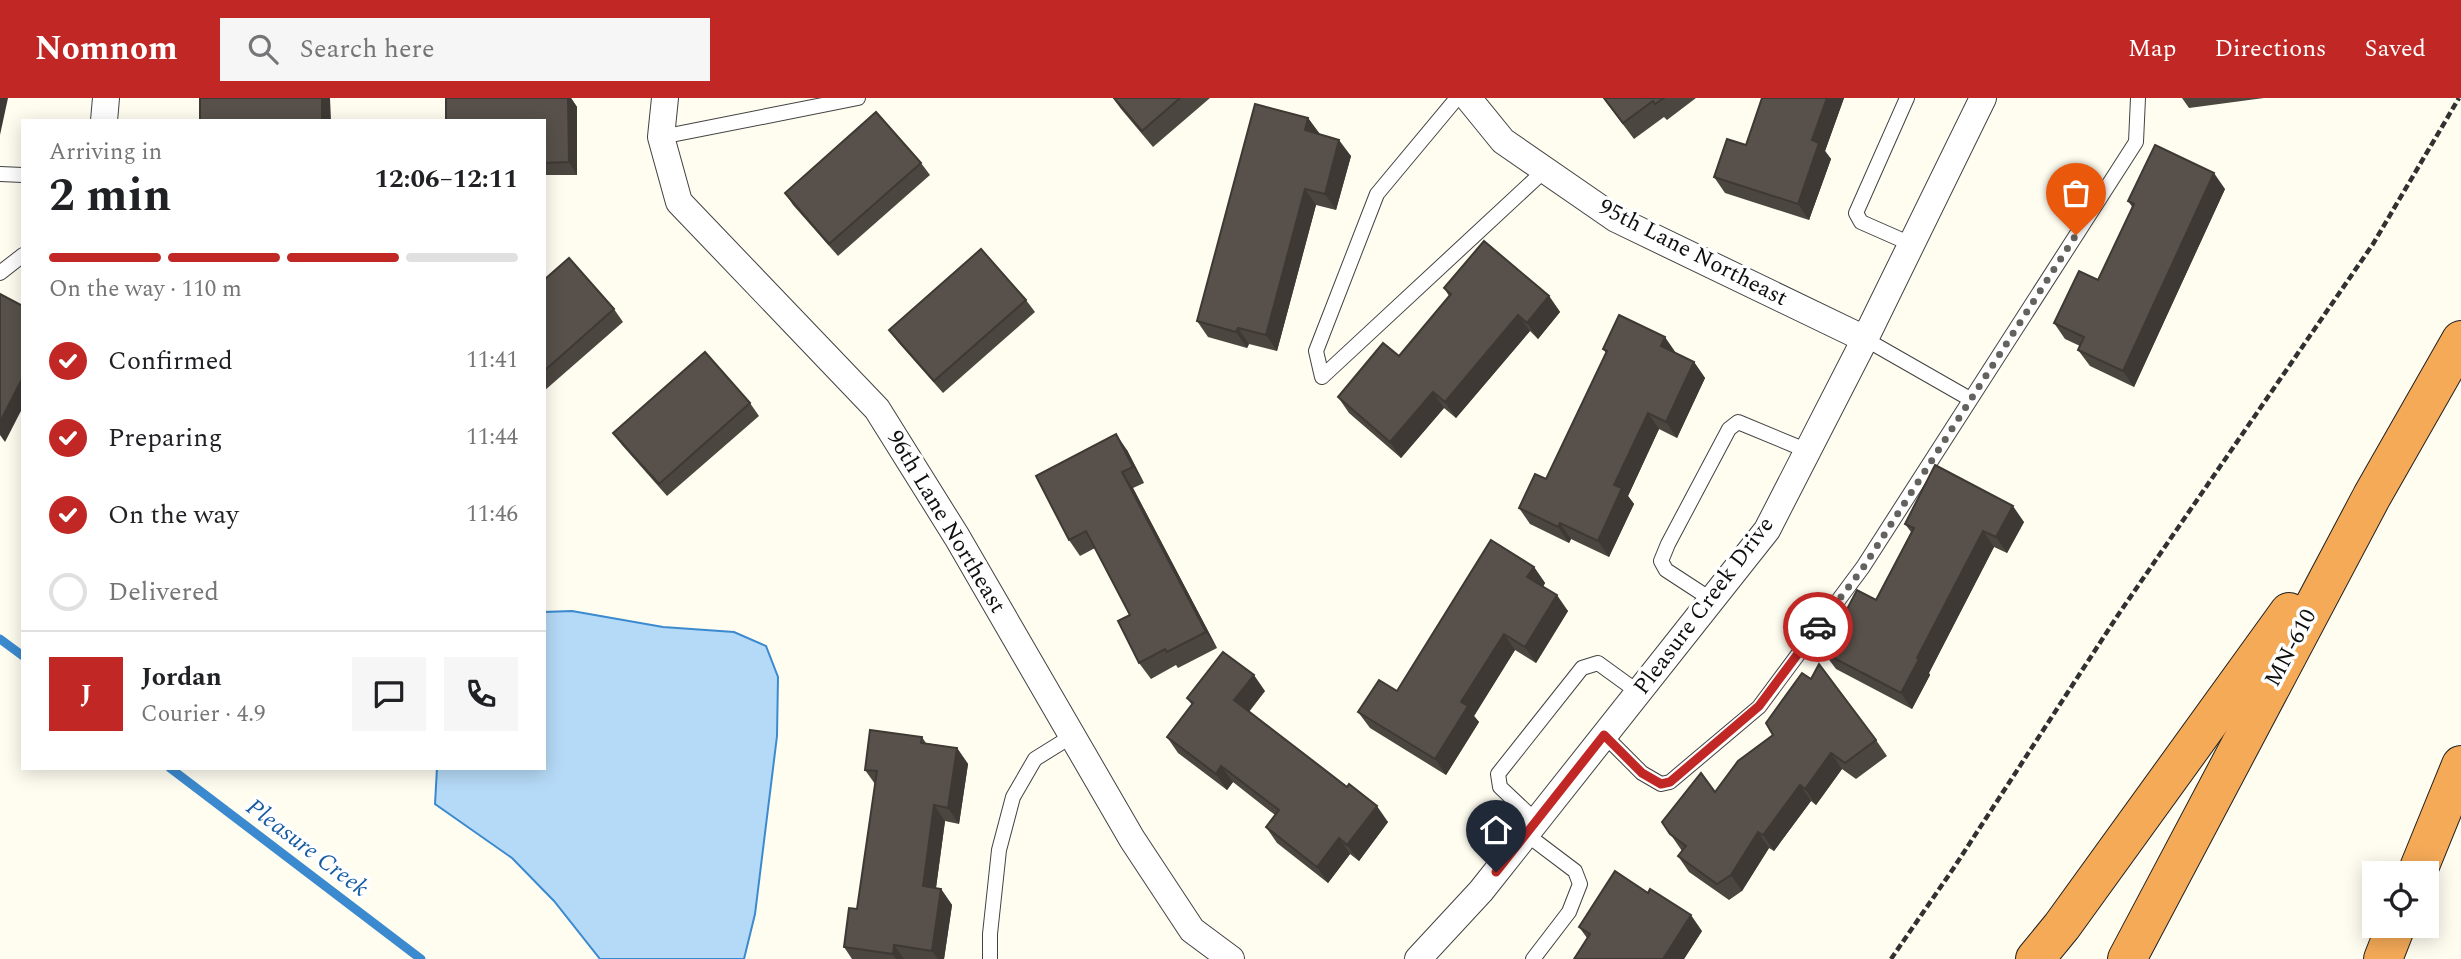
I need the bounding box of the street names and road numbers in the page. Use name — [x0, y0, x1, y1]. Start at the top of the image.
street label: 95th Lane Northeast — [1592, 190, 1794, 316]
street label: 96th Lane Northeast — [877, 424, 1015, 620]
street label: Pleasure Creek Drive — [1625, 509, 1783, 703]
street label: MN-610 — [2256, 603, 2326, 693]

